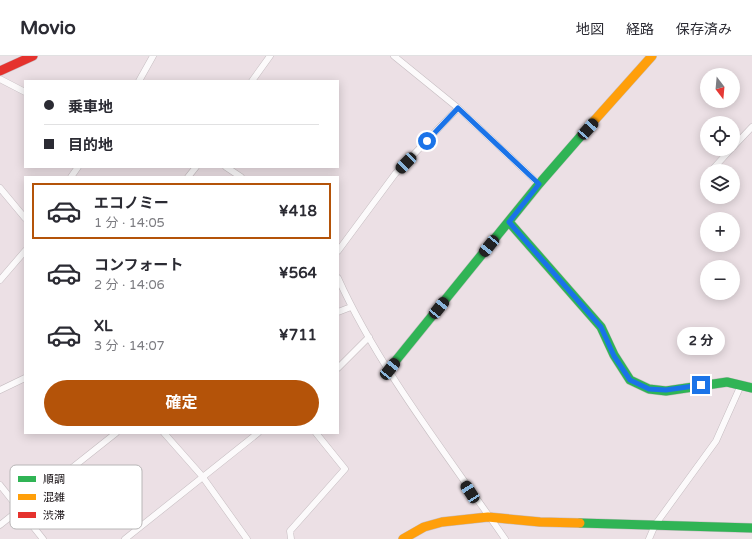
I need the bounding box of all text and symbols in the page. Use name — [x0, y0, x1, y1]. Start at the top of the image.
text: Movio — [20, 17, 76, 39]
text: 地図 — [576, 21, 604, 38]
text: 経路 — [626, 21, 654, 38]
text: 保存済み — [676, 21, 732, 38]
north arrow — [700, 68, 740, 108]
map controls — [700, 68, 740, 300]
text: 乗車地 — [68, 98, 113, 116]
car — [576, 116, 600, 142]
button: locate — [700, 116, 740, 156]
route start — [418, 132, 436, 150]
text: 目的地 — [68, 136, 113, 154]
car — [393, 150, 419, 176]
button: layers — [700, 164, 740, 204]
icon: car — [46, 193, 82, 229]
text: エコノミー — [94, 194, 169, 212]
text: ¥418 — [279, 202, 317, 220]
button: + — [700, 212, 740, 252]
text: 1 分 · 14:05 — [94, 215, 165, 231]
car — [477, 233, 501, 259]
icon: car — [46, 255, 82, 291]
text: コンフォート — [94, 256, 184, 274]
button: − — [700, 260, 740, 300]
text: ¥564 — [279, 264, 317, 282]
text: 2 分 · 14:06 — [94, 277, 165, 293]
car — [427, 295, 451, 321]
icon: car — [46, 317, 82, 353]
text: XL — [94, 317, 113, 335]
text: ¥711 — [279, 326, 317, 344]
callout: 2 分 — [677, 327, 725, 355]
text: 2 分 — [689, 333, 713, 349]
text: 3 分 · 14:07 — [94, 338, 165, 354]
car — [378, 356, 402, 382]
route end — [692, 376, 710, 394]
button: 確定 — [44, 380, 319, 426]
legend — [10, 465, 142, 529]
text: 順調 — [43, 473, 65, 486]
car — [458, 479, 482, 505]
text: 混雑 — [43, 491, 65, 504]
text: 渋滞 — [43, 509, 65, 522]

